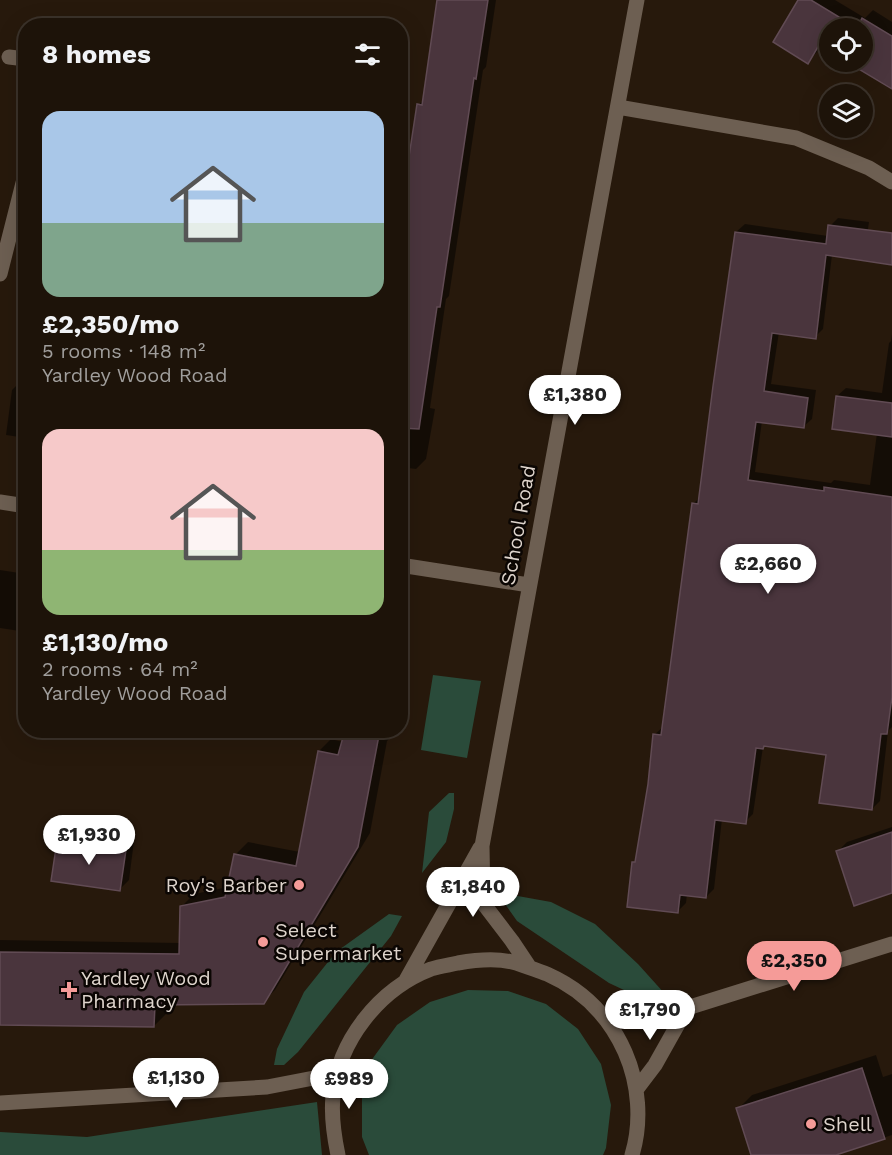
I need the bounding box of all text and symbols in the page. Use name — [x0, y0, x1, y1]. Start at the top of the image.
map controls — [819, 18, 873, 138]
button: locate — [819, 18, 873, 72]
icon: filters — [351, 38, 384, 71]
text: 8 homes — [42, 39, 151, 69]
button: layers — [819, 84, 873, 138]
icon: home — [159, 150, 267, 258]
text: £2,350/mo — [42, 309, 179, 339]
text: 5 rooms · 148 m² — [42, 339, 205, 363]
text: Yardley Wood Road — [42, 363, 227, 387]
pin: £1,380 — [526, 375, 624, 426]
text: £1,380 — [543, 382, 607, 406]
street label: School Road — [496, 463, 540, 587]
icon: home — [159, 468, 267, 576]
pin: £2,660 — [719, 544, 817, 595]
text: £2,660 — [734, 551, 802, 575]
text: £1,130/mo — [42, 627, 168, 657]
text: 2 rooms · 64 m² — [42, 657, 198, 681]
text: Yardley Wood Road — [42, 681, 227, 705]
pin: £1,930 — [40, 815, 138, 866]
text: £1,930 — [57, 822, 121, 846]
pin: £1,840 — [424, 867, 522, 918]
place label: Roy's Barber — [165, 873, 287, 897]
text: £1,840 — [440, 874, 506, 898]
marker: Roy's Barber — [292, 878, 306, 892]
place label: Select Supermarket — [275, 918, 402, 965]
marker: Select Supermarket — [256, 935, 270, 949]
pin: £2,350 — [745, 941, 843, 992]
text: £2,350 — [761, 948, 827, 972]
place label: Yardley Wood Pharmacy — [81, 966, 211, 1013]
marker: Yardley Wood Pharmacy — [62, 983, 76, 997]
pin: £1,790 — [601, 990, 699, 1041]
text: £1,790 — [619, 997, 681, 1021]
pin: £1,130 — [127, 1058, 225, 1109]
pin: £989 — [313, 1059, 385, 1110]
text: £1,130 — [147, 1065, 205, 1089]
text: £989 — [324, 1066, 374, 1090]
place label: Shell — [823, 1112, 872, 1136]
marker: Shell — [804, 1117, 818, 1131]

